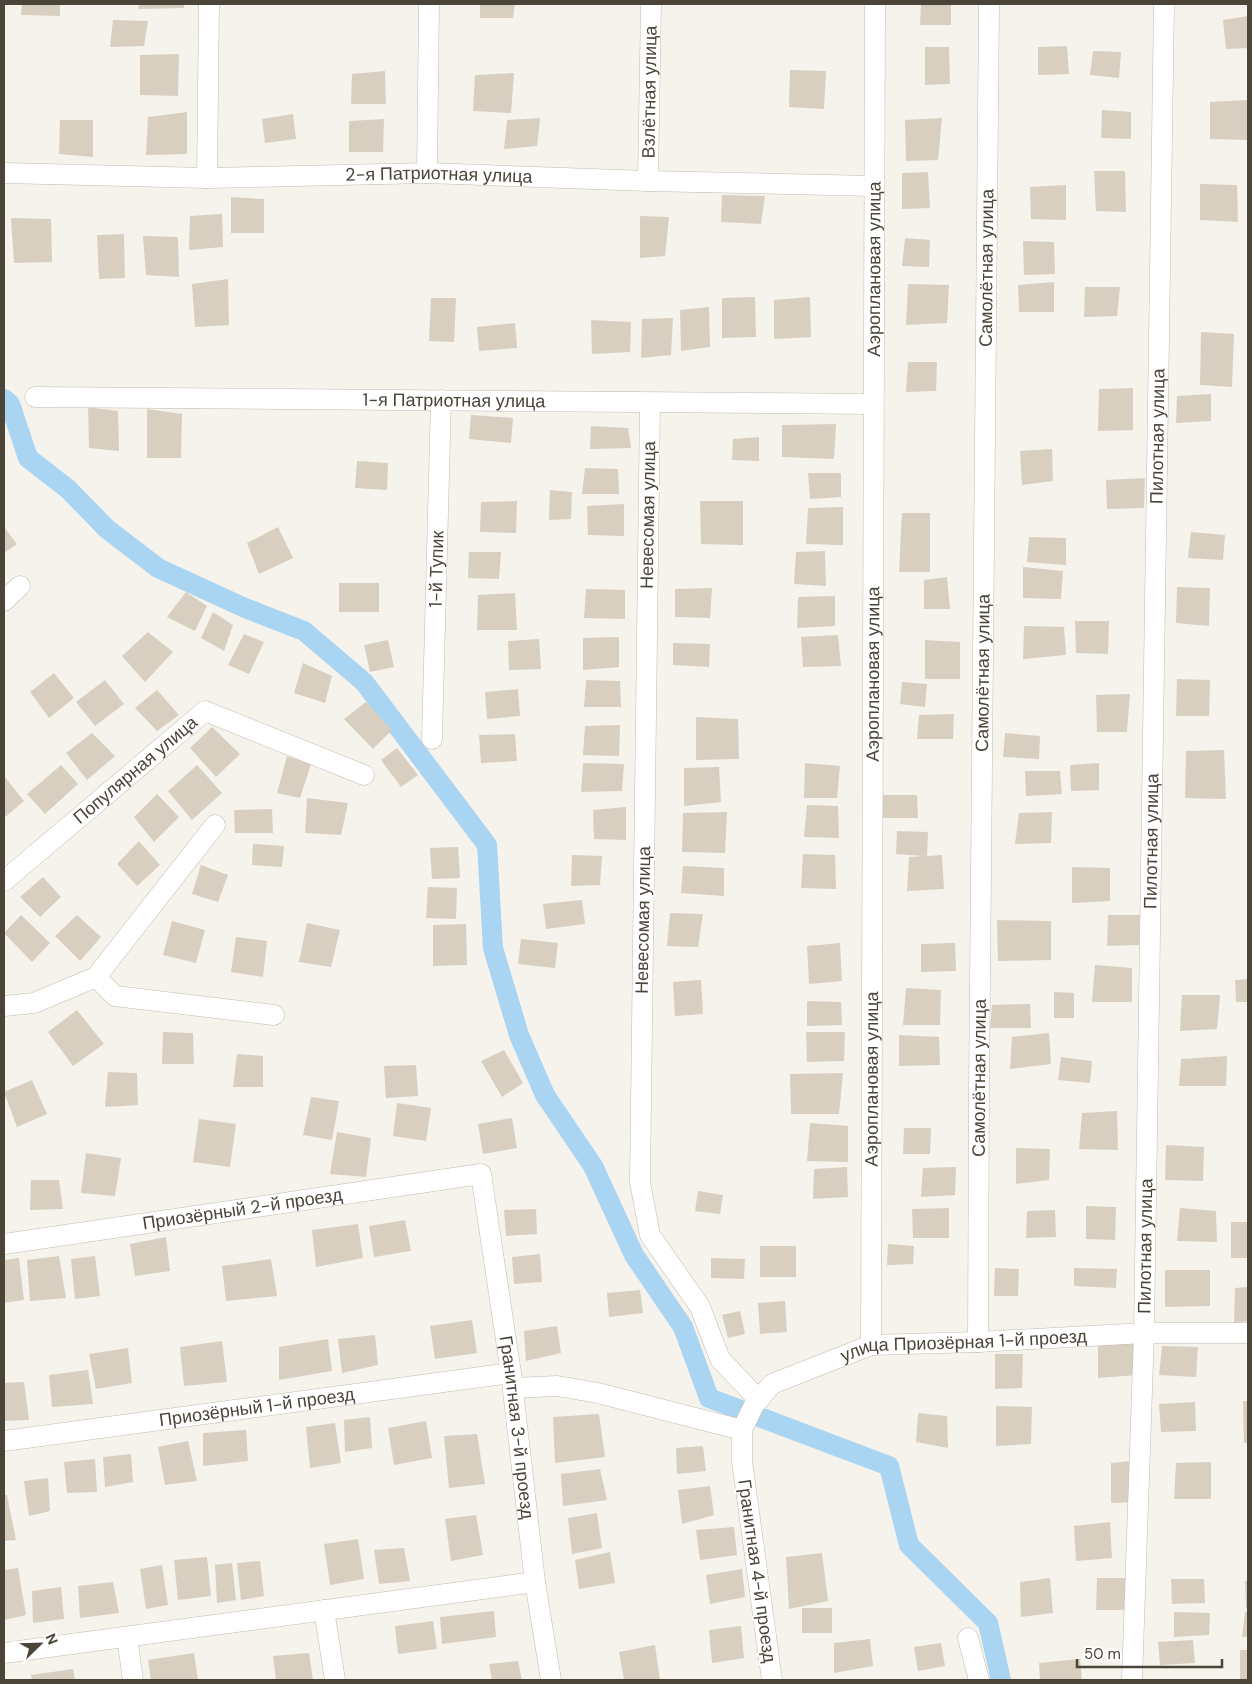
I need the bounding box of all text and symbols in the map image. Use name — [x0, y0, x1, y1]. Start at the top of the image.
street label: Взлётная улица — [636, 24, 663, 159]
street label: 2-я Патриотная улица — [345, 161, 534, 189]
street label: Аэроплановая улица — [862, 180, 886, 357]
street label: Самолётная улица — [974, 188, 999, 347]
street label: Пилотная улица — [1144, 367, 1171, 504]
street label: 1-я Патриотная улица — [363, 388, 546, 413]
street label: Невесомая улица — [635, 440, 661, 589]
street label: 1-й Тупик — [423, 530, 450, 608]
street label: Аэроплановая улица — [861, 585, 885, 762]
street label: Самолётная улица — [970, 593, 996, 752]
street label: Популярная улица — [68, 710, 203, 829]
street label: Пилотная улица — [1138, 772, 1164, 909]
street label: Невесомая улица — [630, 845, 656, 994]
street label: Аэроплановая улица — [860, 990, 884, 1167]
street label: Самолётная улица — [967, 998, 992, 1157]
street label: Пилотная улица — [1132, 1177, 1158, 1314]
street label: Приозёрный 2-й проезд — [141, 1182, 344, 1236]
street label: улица Приозёрная 1-й проезд — [837, 1324, 1088, 1368]
street label: Гранитная 3-й проезд — [494, 1334, 540, 1521]
street label: Приозёрный 1-й проезд — [158, 1382, 356, 1432]
street label: Гранитная 4-й проезд — [732, 1478, 782, 1665]
north arrow — [15, 1619, 65, 1669]
text: N — [42, 1631, 62, 1647]
scale bar — [1077, 1636, 1222, 1668]
text: 50 m — [1084, 1644, 1121, 1664]

